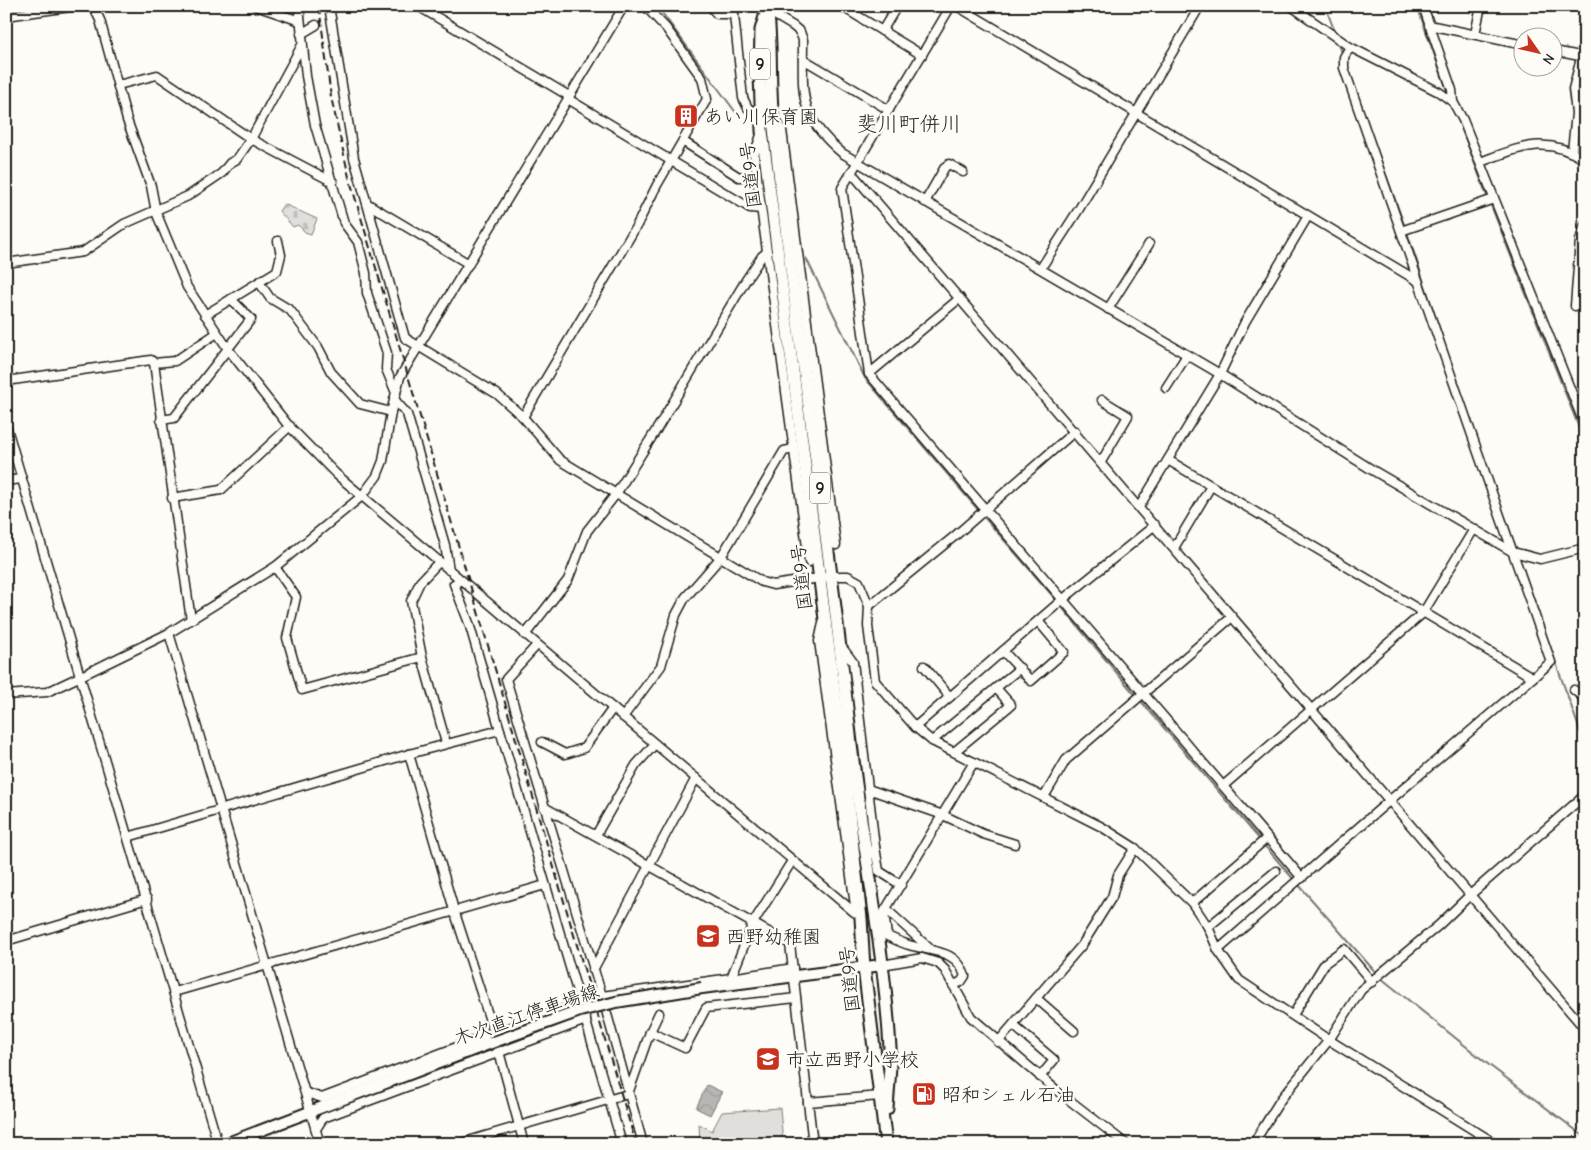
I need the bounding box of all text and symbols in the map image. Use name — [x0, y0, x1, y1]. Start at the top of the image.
north arrow — [1514, 28, 1564, 78]
road number: 9 — [750, 49, 770, 80]
text: N — [1539, 50, 1558, 68]
building icon: あい川保育園 — [673, 103, 699, 129]
place label: あい川保育園 — [704, 106, 818, 128]
district label: 斐川町併川 — [857, 112, 962, 136]
street label: 国道9号 — [736, 140, 766, 210]
road number: 9 — [810, 472, 830, 503]
street label: 国道9号 — [787, 542, 817, 612]
school or university icon: 西野幼稚園 — [695, 923, 721, 949]
place label: 西野幼稚園 — [726, 926, 821, 948]
street label: 国道9号 — [836, 944, 864, 1013]
street label: 木次直江停車場線 — [451, 980, 602, 1050]
school or university icon: 市立西野小学校 — [755, 1046, 781, 1072]
place label: 市立西野小学校 — [786, 1049, 919, 1071]
fuel station icon: 昭和シェル石油 — [911, 1081, 937, 1107]
place label: 昭和シェル石油 — [942, 1084, 1075, 1106]

